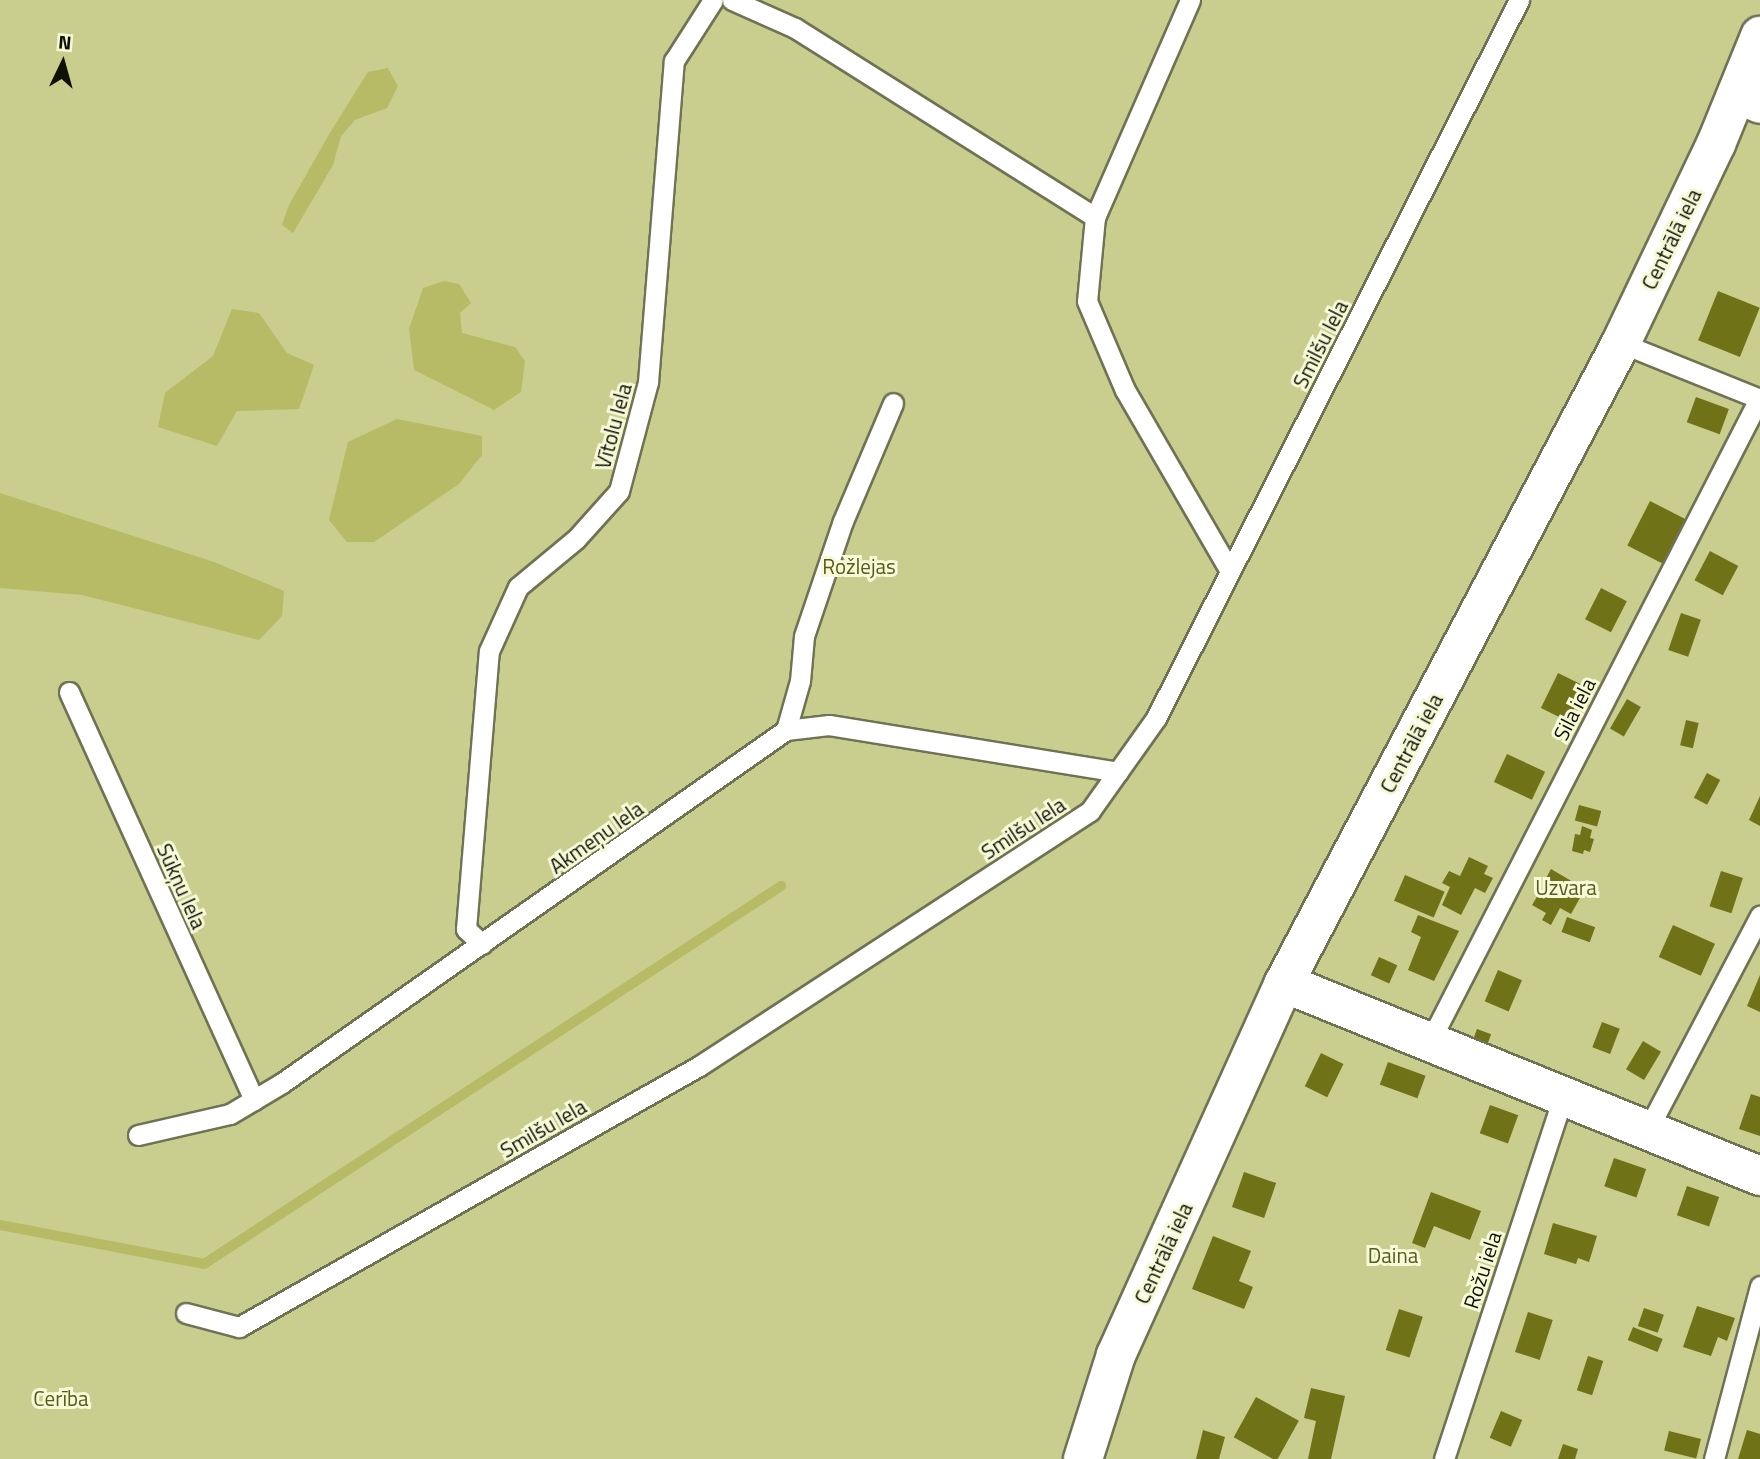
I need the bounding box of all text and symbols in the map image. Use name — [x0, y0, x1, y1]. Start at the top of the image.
text: N — [57, 27, 73, 57]
north arrow — [28, 28, 98, 98]
street label: Centrālā iela — [1636, 185, 1706, 293]
street label: Smilšu Iela — [1287, 296, 1353, 392]
street label: Vītolu Iela — [590, 381, 636, 471]
park label: Rožlejas — [822, 553, 896, 579]
street label: Sila iela — [1548, 674, 1600, 744]
street label: Centrālā iela — [1374, 689, 1448, 797]
street label: Smilšu Iela — [976, 792, 1070, 864]
street label: Akmeņu Iela — [544, 795, 648, 879]
street label: Sūkņu Iela — [152, 839, 212, 933]
park label: Uzvara — [1535, 874, 1597, 900]
street label: Smilšu Iela — [496, 1093, 590, 1163]
street label: Centrālā iela — [1129, 1198, 1197, 1308]
street label: Rožu iela — [1458, 1228, 1506, 1312]
park label: Daina — [1368, 1242, 1418, 1268]
park label: Cerība — [33, 1385, 89, 1411]

